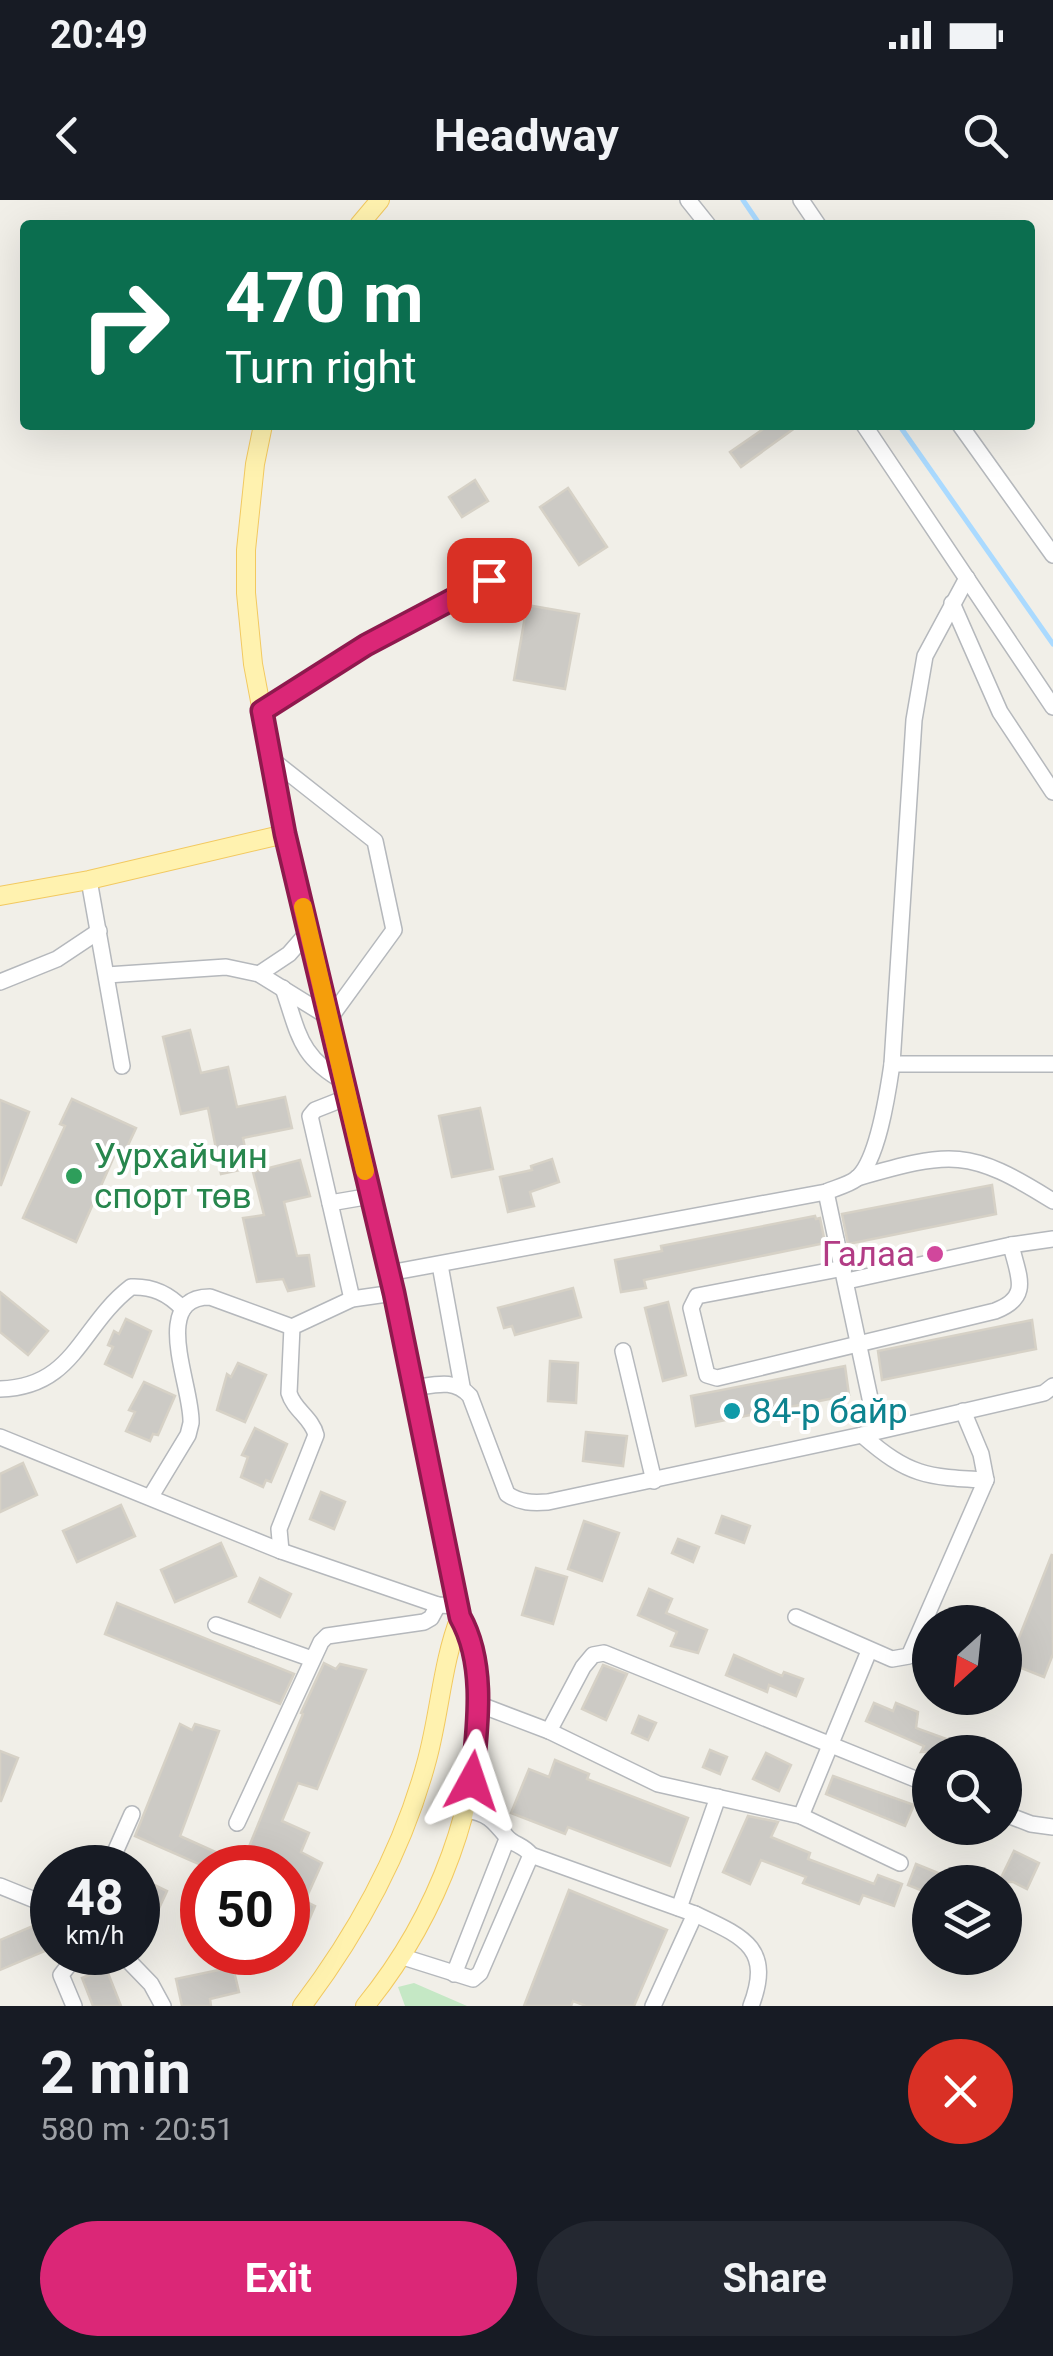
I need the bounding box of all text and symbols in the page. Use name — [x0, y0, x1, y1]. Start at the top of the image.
text: 20:49 — [50, 13, 148, 57]
icon: back — [40, 108, 95, 163]
icon: search — [958, 108, 1013, 163]
text: Headway — [434, 109, 619, 162]
text: 470 m — [225, 257, 424, 339]
icon: right — [60, 260, 190, 390]
text: Turn right — [225, 341, 417, 394]
pin — [447, 538, 532, 623]
icon: arrive — [462, 553, 517, 608]
place label: Уурхайчин спорт төв — [94, 1136, 268, 1217]
marker: Уурхайчин спорт төв — [63, 1165, 85, 1187]
place label: Галаа — [822, 1234, 915, 1275]
marker: Галаа — [924, 1243, 946, 1265]
place label: 84-р байр — [752, 1391, 908, 1432]
marker: 84-р байр — [721, 1400, 743, 1422]
north arrow — [912, 1605, 1022, 1715]
map controls — [912, 1605, 1022, 1975]
position arrow — [420, 1729, 524, 1833]
button: search — [912, 1735, 1022, 1845]
speed limit sign: 50 — [180, 1845, 310, 1975]
button: layers — [912, 1865, 1022, 1975]
text: 48 — [66, 1869, 124, 1927]
text: km/h — [66, 1921, 124, 1950]
text: 2 min — [40, 2037, 191, 2108]
button: close — [908, 2039, 1013, 2144]
text: 580 m · 20:51 — [40, 2110, 234, 2148]
button: Exit — [40, 2221, 517, 2336]
button: Share — [537, 2221, 1013, 2336]

